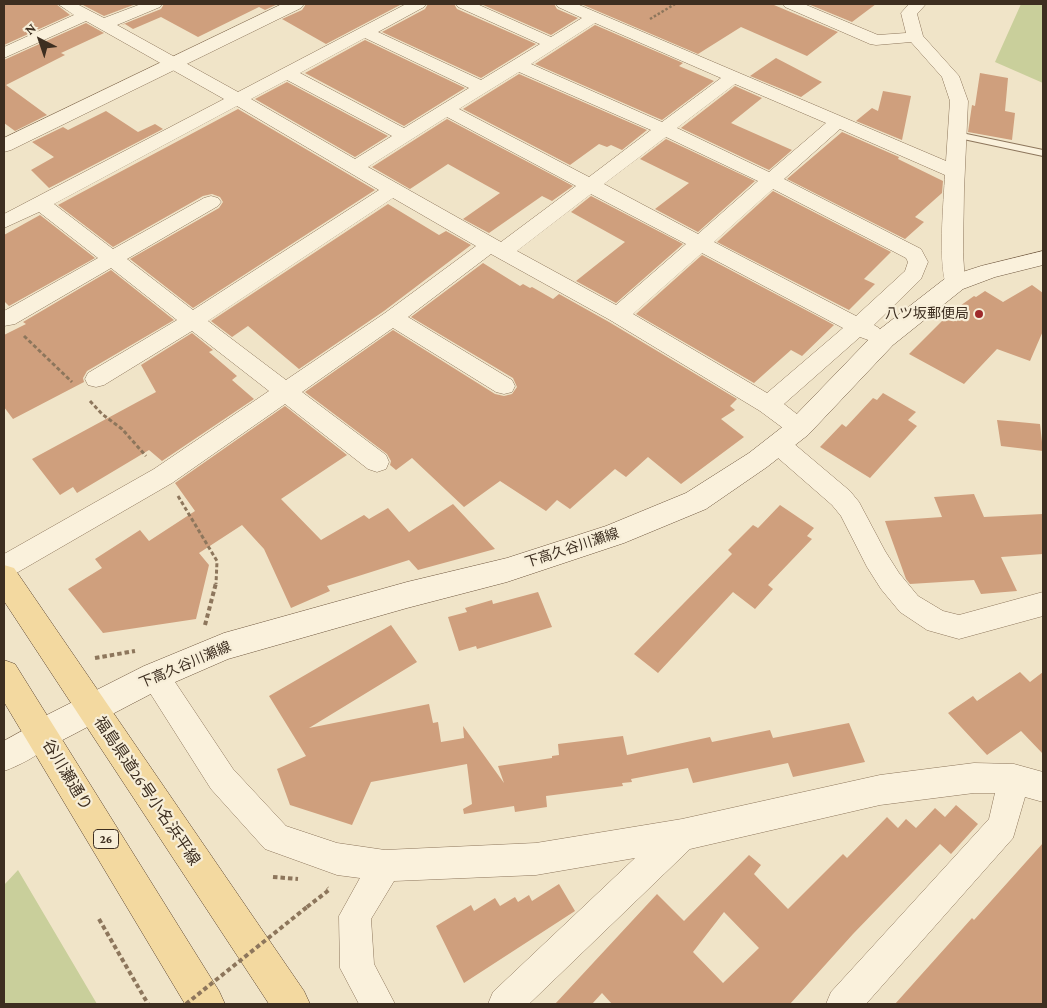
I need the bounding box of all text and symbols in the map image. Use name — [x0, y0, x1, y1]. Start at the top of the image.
north arrow — [15, 15, 65, 65]
text: N — [21, 20, 39, 38]
place label: 八ツ坂郵便局 — [885, 306, 969, 322]
marker: 八ツ坂郵便局 — [973, 308, 985, 320]
street label: 下高久谷川瀬線 — [523, 525, 621, 571]
street label: 下高久谷川瀬線 — [137, 638, 233, 692]
street label: 福島県道26号小名浜平線 — [90, 713, 204, 869]
street label: 谷川瀬通り — [38, 736, 96, 814]
road number: 26 — [94, 830, 118, 849]

